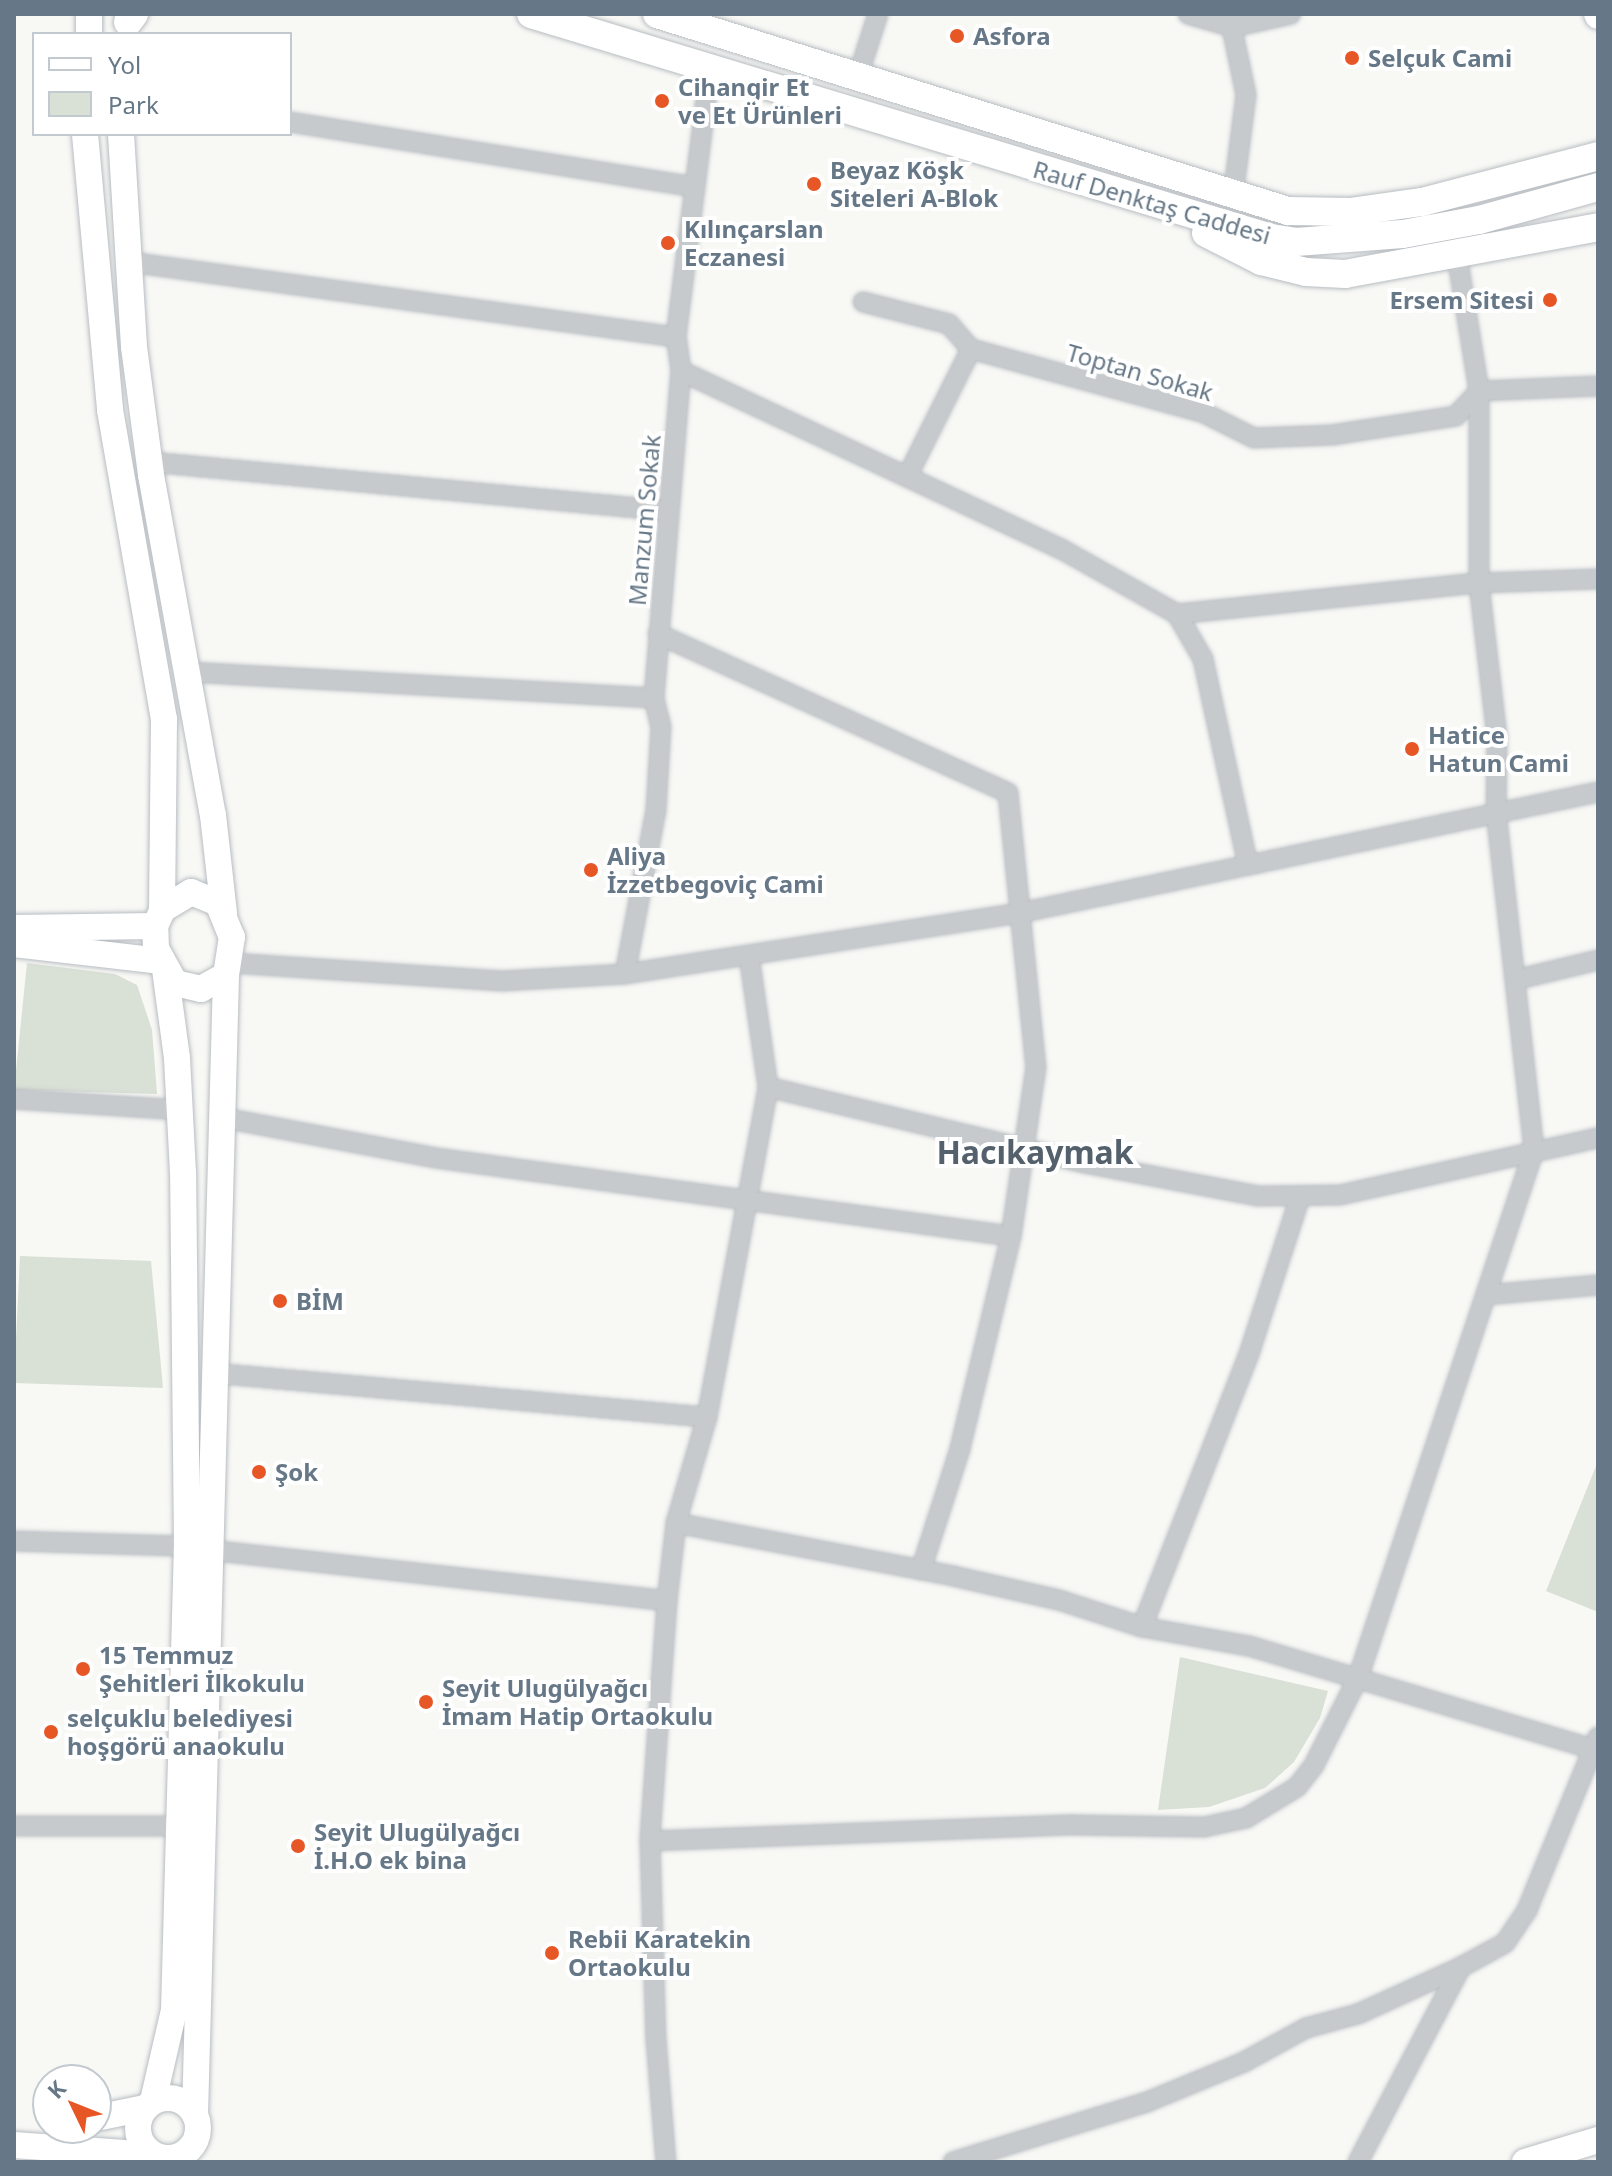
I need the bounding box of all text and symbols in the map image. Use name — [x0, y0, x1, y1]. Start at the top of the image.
place label: Asfora — [973, 22, 1051, 50]
marker: Asfora — [948, 27, 966, 45]
legend — [32, 32, 292, 136]
place label: Selçuk Cami — [1368, 44, 1512, 72]
text: Yol — [108, 48, 141, 81]
marker: Selçuk Cami — [1343, 49, 1361, 67]
place label: Cihangir Et ve Et Ürünleri — [678, 73, 842, 129]
text: Park — [108, 88, 159, 121]
marker: Cihangir Et ve Et Ürünleri — [653, 92, 671, 110]
street label: Rauf Denktaş Caddesi — [1030, 154, 1274, 250]
place label: Beyaz Köşk Siteleri A-Blok — [830, 156, 998, 212]
marker: Beyaz Köşk Siteleri A-Blok — [805, 175, 823, 193]
place label: Kılınçarslan Eczanesi — [684, 215, 824, 271]
marker: Kılınçarslan Eczanesi — [659, 234, 677, 252]
place label: Ersem Sitesi — [1389, 286, 1534, 314]
marker: Ersem Sitesi — [1541, 291, 1559, 309]
street label: Toptan Sokak — [1063, 337, 1217, 407]
street label: Manzum Sokak — [622, 433, 666, 607]
place label: Hatice Hatun Cami — [1428, 721, 1569, 777]
marker: Hatice Hatun Cami — [1403, 740, 1421, 758]
place label: Aliya İzzetbegoviç Cami — [607, 842, 824, 898]
marker: Aliya İzzetbegoviç Cami — [582, 861, 600, 879]
district label: Hacıkaymak — [936, 1133, 1134, 1171]
place label: BİM — [296, 1287, 344, 1315]
marker: BİM — [271, 1292, 289, 1310]
place label: Şok — [275, 1458, 318, 1486]
marker: Şok — [250, 1463, 268, 1481]
place label: 15 Temmuz Şehitleri İlkokulu — [99, 1641, 305, 1697]
marker: 15 Temmuz Şehitleri İlkokulu — [74, 1660, 92, 1678]
place label: Seyit Ulugülyağcı İmam Hatip Ortaokulu — [442, 1674, 713, 1730]
marker: Seyit Ulugülyağcı İmam Hatip Ortaokulu — [417, 1693, 435, 1711]
place label: selçuklu belediyesi hoşgörü anaokulu — [67, 1704, 293, 1760]
marker: selçuklu belediyesi hoşgörü anaokulu — [42, 1723, 60, 1741]
place label: Seyit Ulugülyağcı İ.H.O ek bina — [314, 1818, 520, 1874]
marker: Seyit Ulugülyağcı İ.H.O ek bina — [289, 1837, 307, 1855]
place label: Rebii Karatekin Ortaokulu — [568, 1925, 751, 1981]
marker: Rebii Karatekin Ortaokulu — [543, 1944, 561, 1962]
north arrow — [32, 2064, 112, 2144]
text: K — [40, 2073, 72, 2105]

